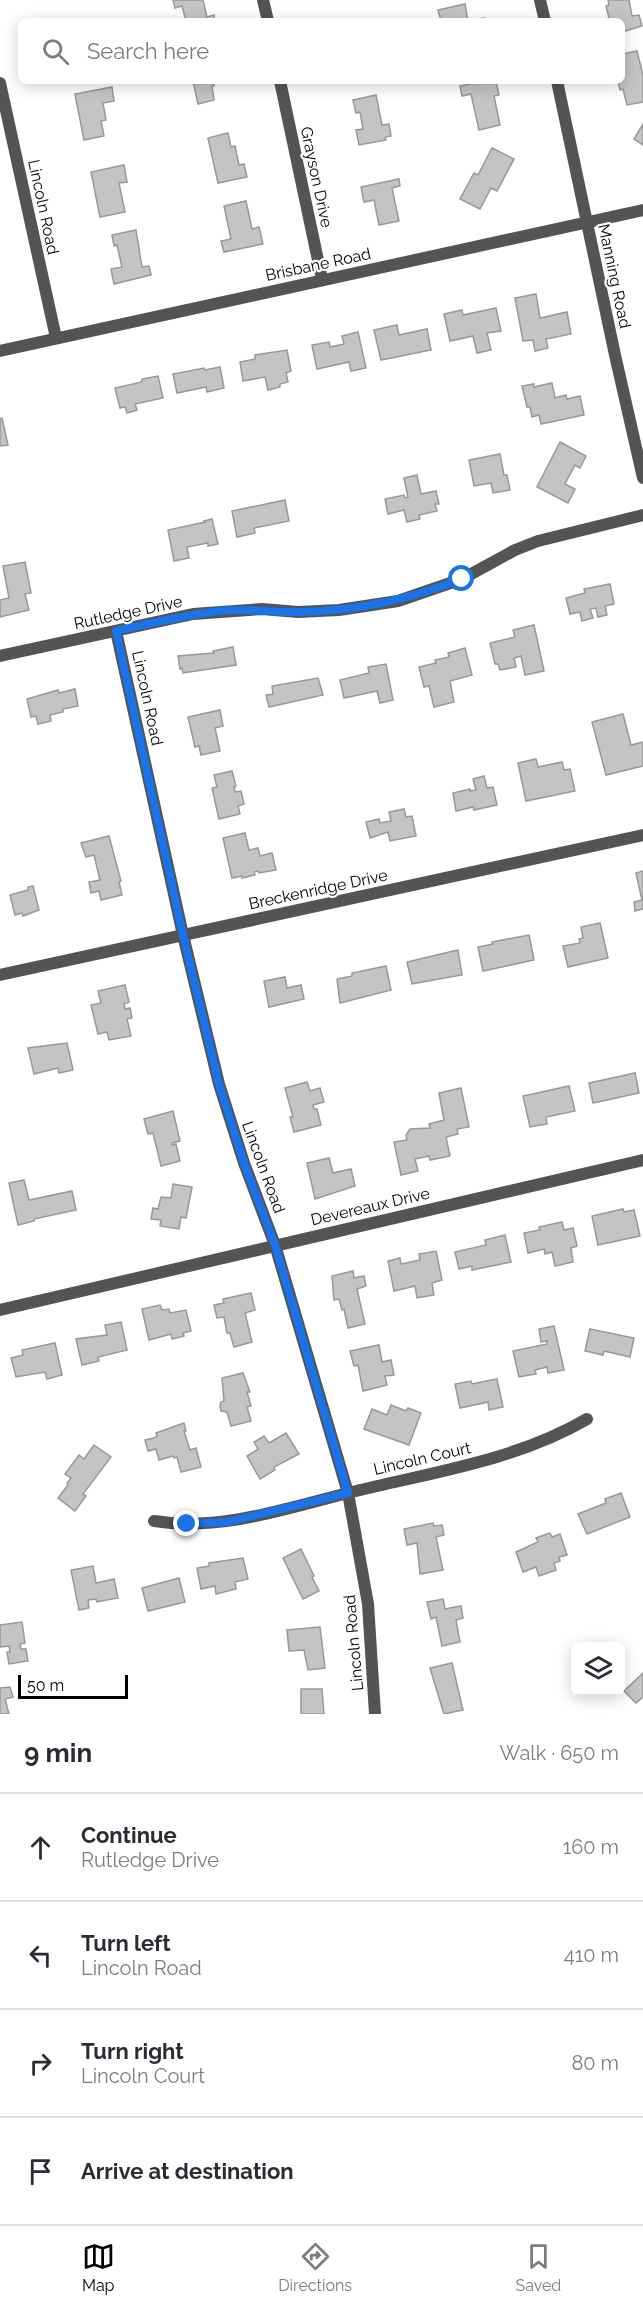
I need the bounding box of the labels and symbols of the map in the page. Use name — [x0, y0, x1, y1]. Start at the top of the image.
street label: Grayson Drive — [297, 125, 336, 229]
street label: Lincoln Road — [24, 158, 63, 256]
street label: Manning Road — [594, 222, 635, 330]
street label: Brisbane Road — [264, 244, 373, 285]
route start — [448, 565, 474, 591]
street label: Rutledge Drive — [72, 592, 184, 633]
street label: Lincoln Road — [128, 649, 167, 747]
street label: Breckenridge Drive — [247, 865, 389, 913]
street label: Lincoln Road — [238, 1119, 289, 1216]
street label: Devereaux Drive — [309, 1184, 431, 1229]
street label: Lincoln Court — [372, 1438, 473, 1479]
route end — [173, 1510, 199, 1536]
street label: Lincoln Road — [340, 1594, 367, 1692]
scale bar — [18, 1672, 128, 1700]

